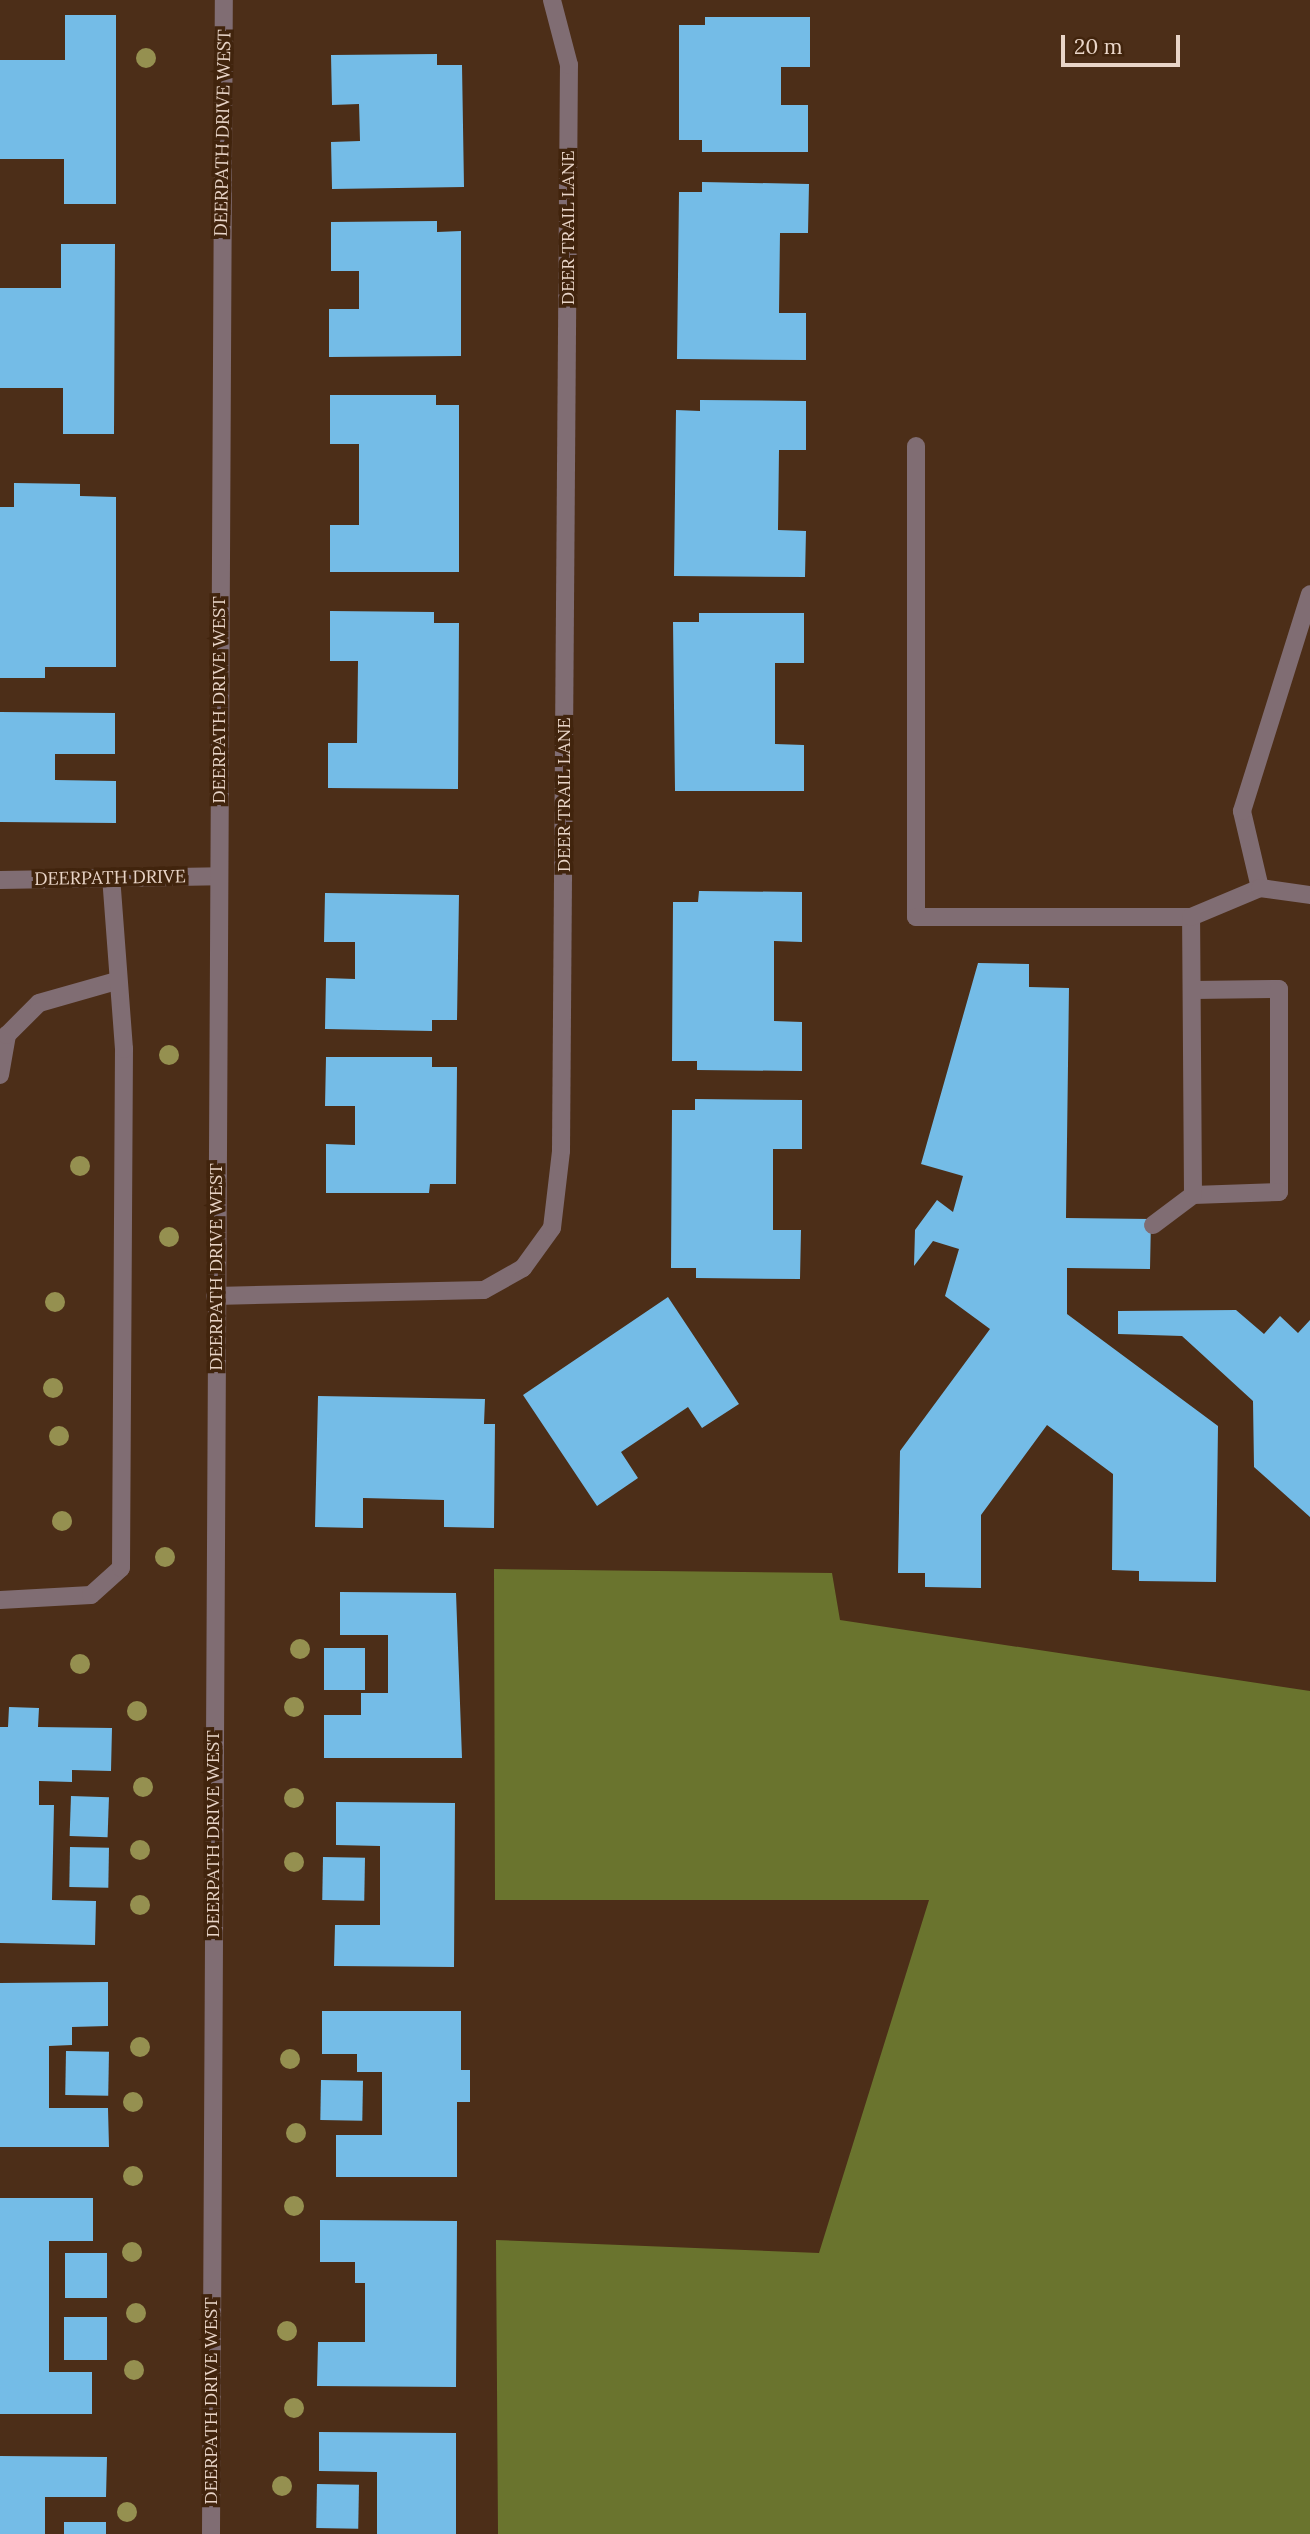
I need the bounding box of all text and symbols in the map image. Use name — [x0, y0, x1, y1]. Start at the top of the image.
scale bar — [1065, 21, 1184, 65]
street label: DEERPATH DRIVE WEST — [210, 29, 236, 237]
text: 20 m — [1074, 33, 1123, 60]
street label: DEER TRAIL LANE — [557, 151, 579, 305]
street label: DEERPATH DRIVE WEST — [208, 596, 230, 804]
street label: DEER TRAIL LANE — [553, 718, 575, 872]
street label: DEERPATH DRIVE — [34, 866, 186, 890]
street label: DEERPATH DRIVE WEST — [205, 1163, 227, 1371]
street label: DEERPATH DRIVE WEST — [202, 1730, 224, 1938]
street label: DEERPATH DRIVE WEST — [200, 2297, 222, 2505]

